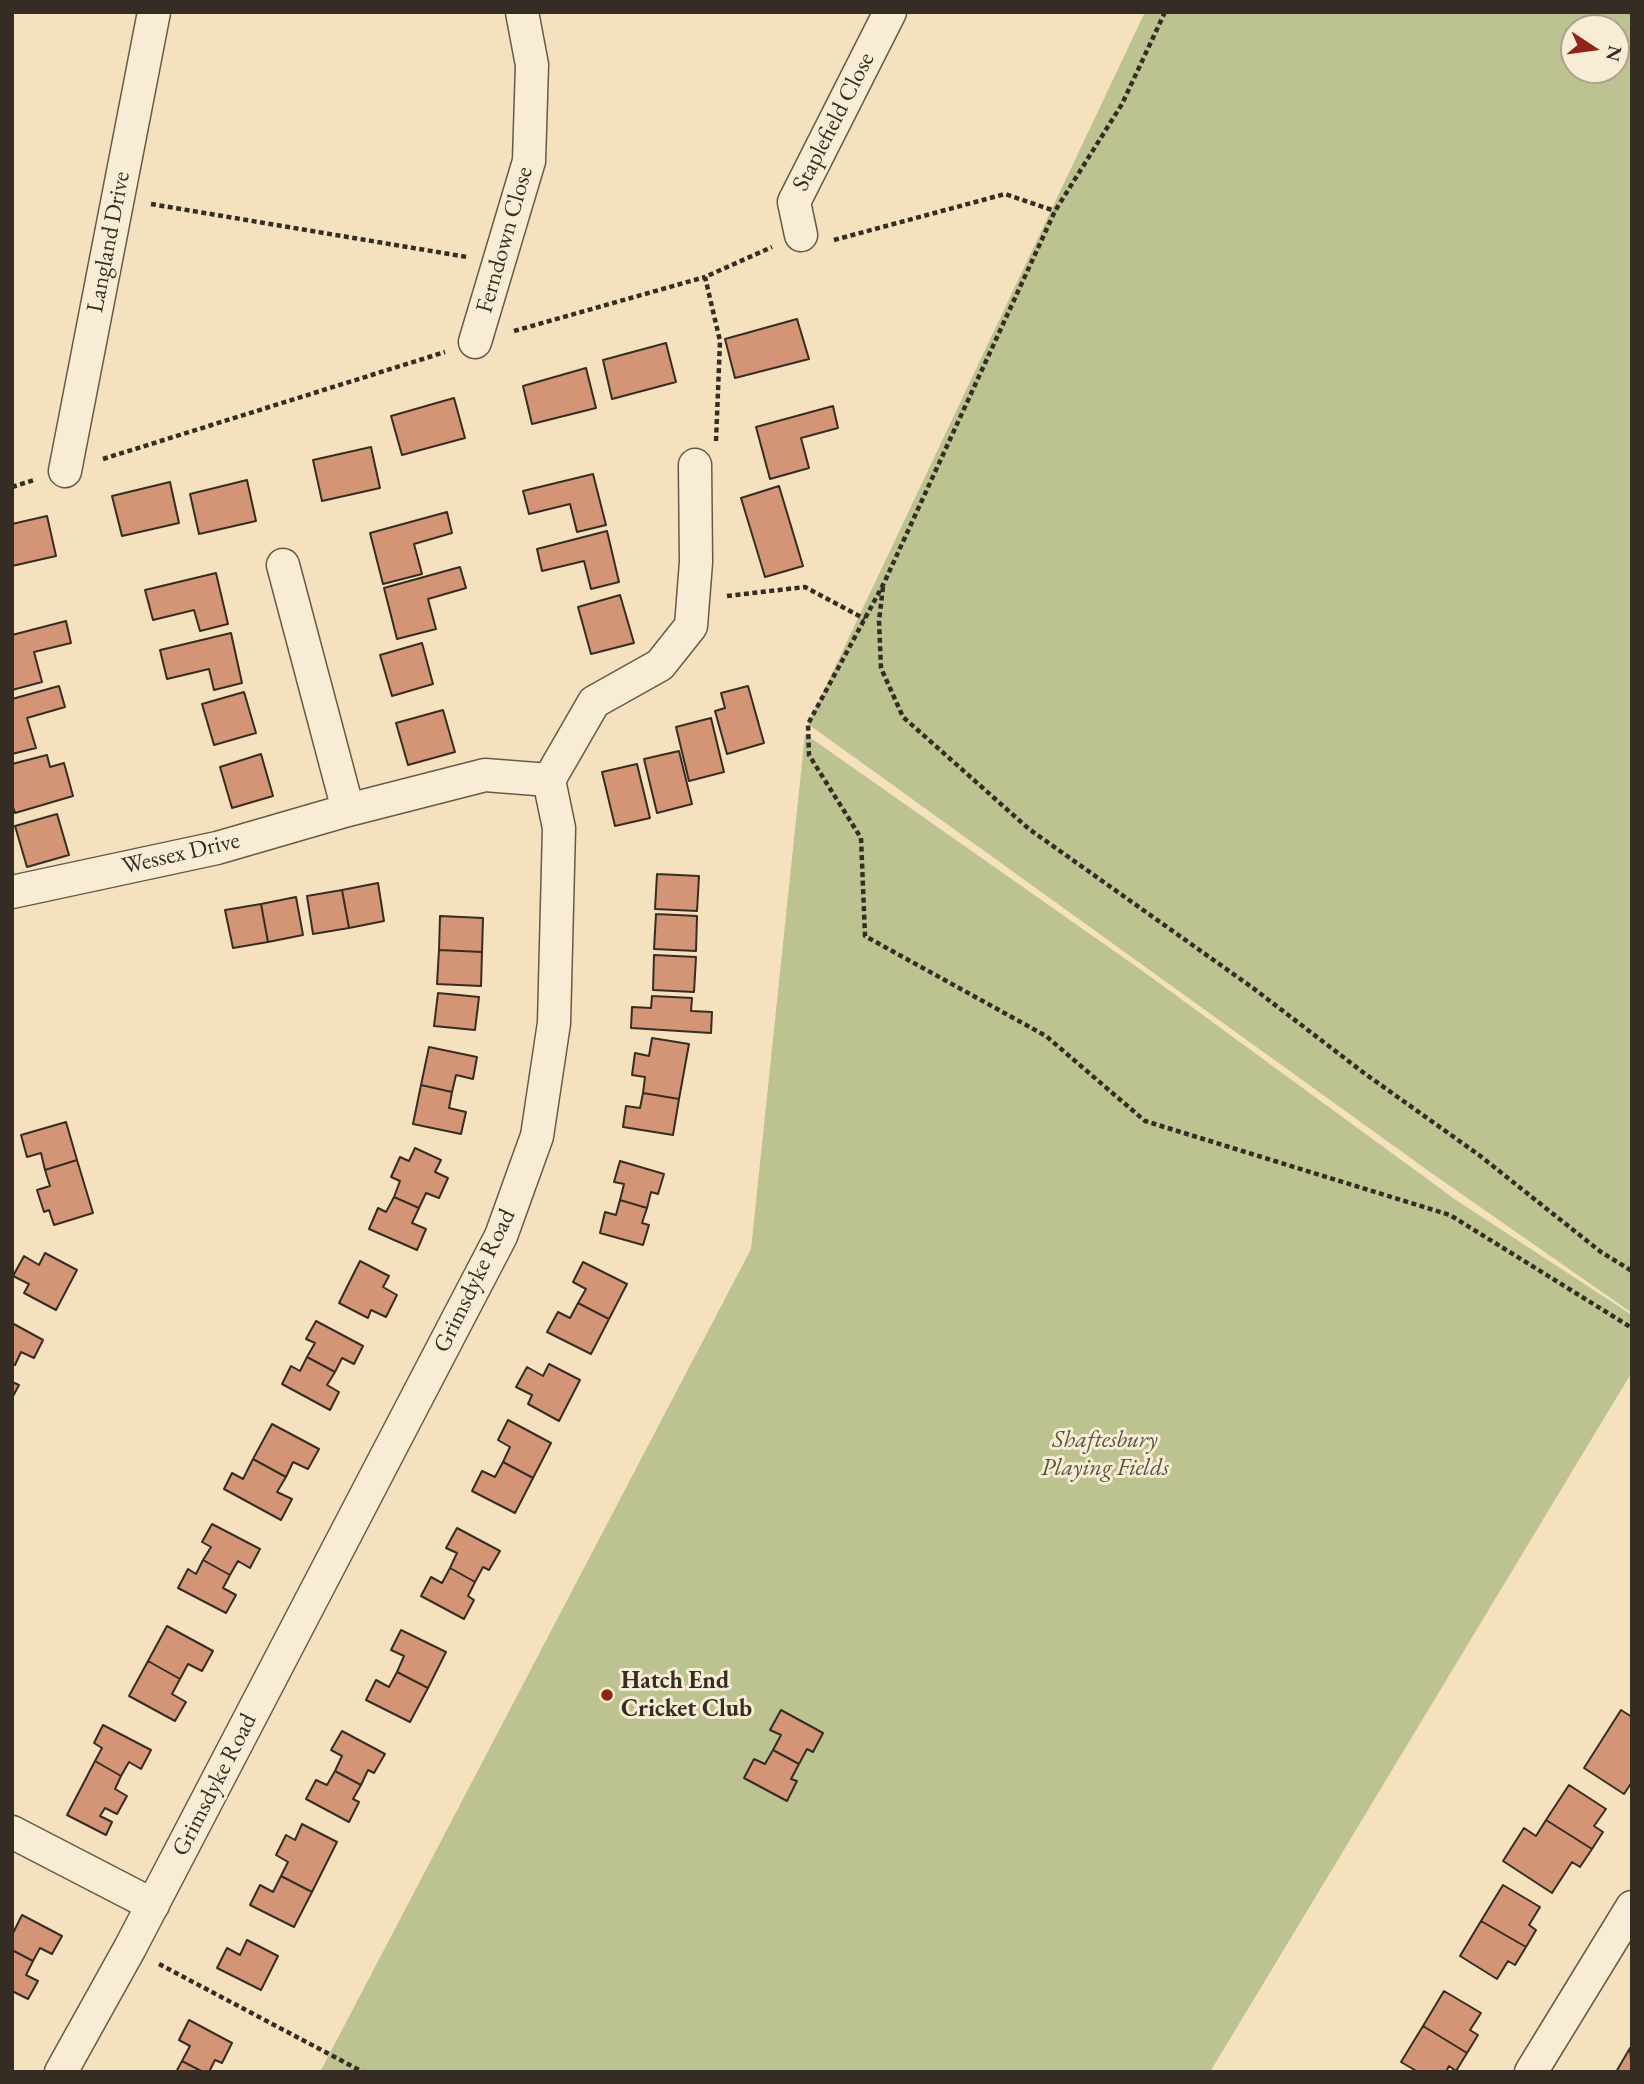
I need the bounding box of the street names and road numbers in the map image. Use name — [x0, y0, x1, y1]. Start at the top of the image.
street label: Staplefield Close — [787, 48, 881, 196]
street label: Ferndown Close — [470, 163, 540, 317]
street label: Langland Drive — [81, 169, 137, 315]
street label: Wessex Drive — [119, 826, 243, 882]
street label: Grimsdyke Road — [428, 1205, 522, 1357]
street label: Grimsdyke Road — [167, 1709, 263, 1861]

